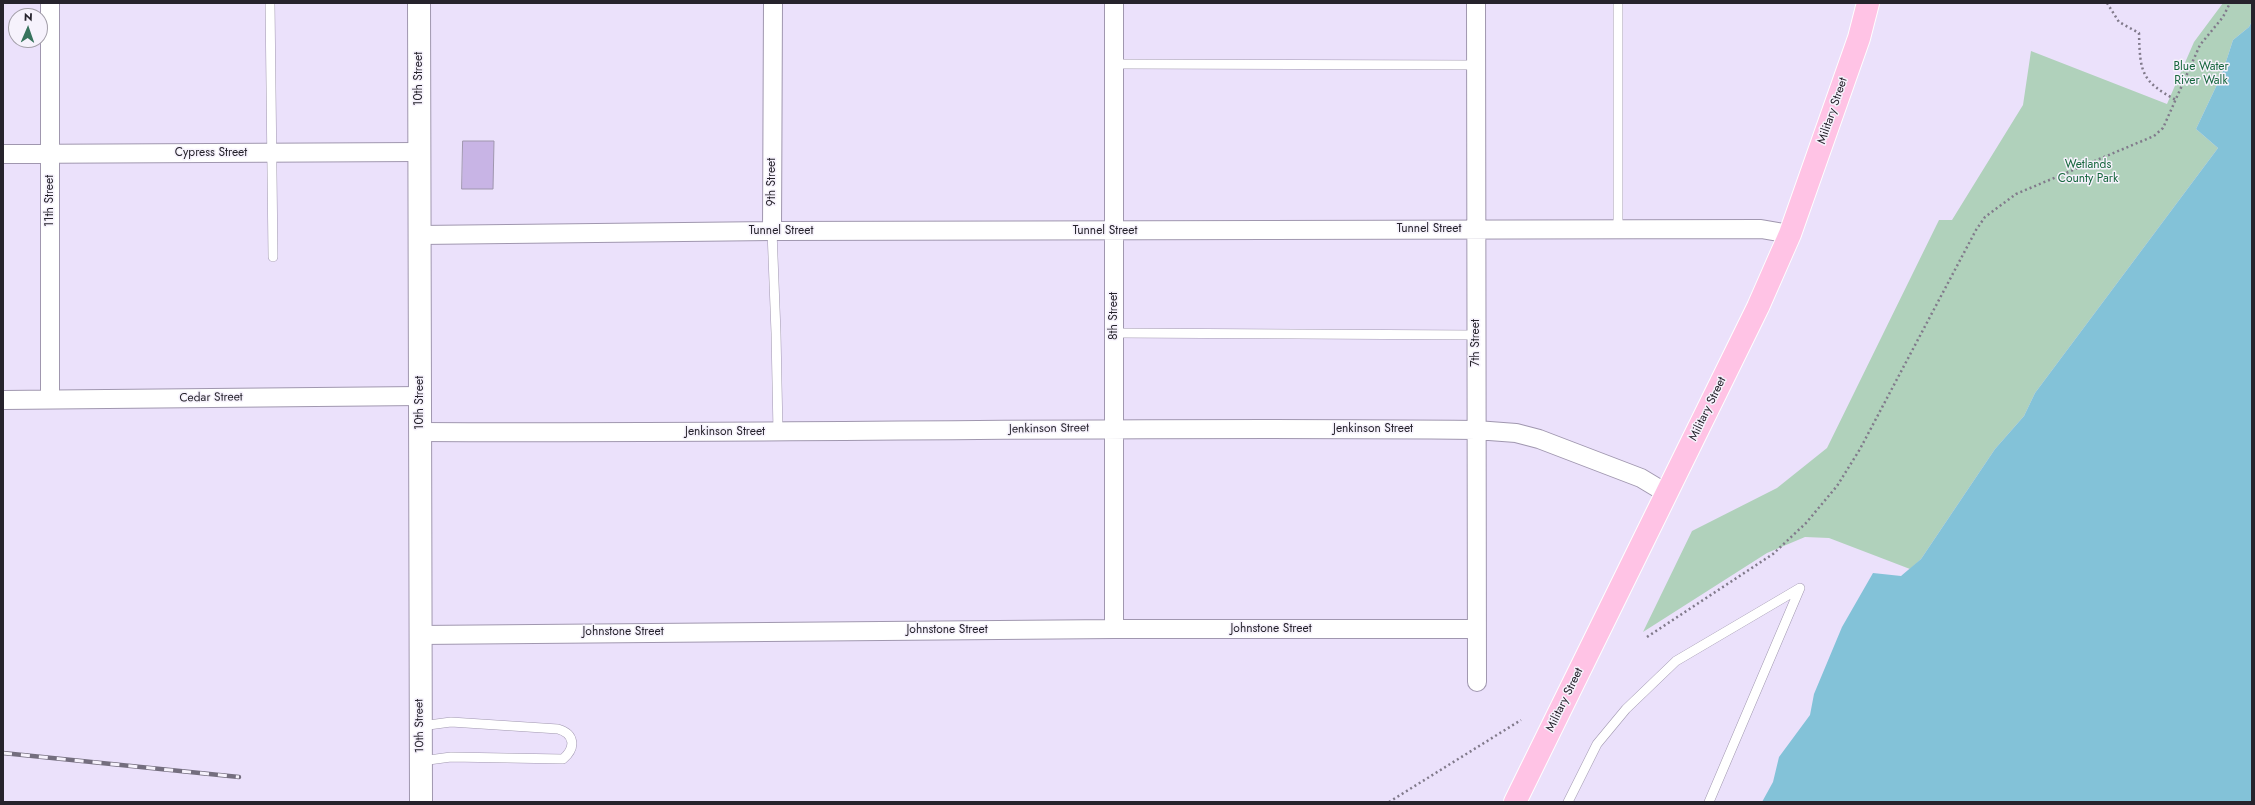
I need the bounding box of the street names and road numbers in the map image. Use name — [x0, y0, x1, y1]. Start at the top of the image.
street label: 10th Street — [412, 52, 426, 106]
street label: Military Street — [1815, 76, 1851, 146]
street label: Cypress Street — [175, 146, 247, 160]
street label: 9th Street — [765, 158, 779, 206]
street label: 11th Street — [43, 175, 57, 227]
street label: Tunnel Street — [1397, 222, 1461, 236]
street label: Tunnel Street — [749, 224, 813, 238]
street label: Tunnel Street — [1073, 224, 1137, 238]
street label: 8th Street — [1107, 292, 1121, 340]
street label: 7th Street — [1469, 319, 1483, 367]
street label: Military Street — [1686, 375, 1730, 443]
street label: 10th Street — [413, 376, 427, 430]
street label: Cedar Street — [179, 390, 243, 406]
street label: Jenkinson Street — [1009, 421, 1089, 437]
street label: Jenkinson Street — [1333, 422, 1413, 436]
street label: Jenkinson Street — [685, 425, 765, 439]
street label: Johnstone Street — [1230, 622, 1312, 636]
street label: Johnstone Street — [906, 623, 988, 637]
street label: Johnstone Street — [582, 625, 664, 639]
street label: Military Street — [1543, 666, 1587, 734]
street label: 10th Street — [412, 699, 428, 753]

